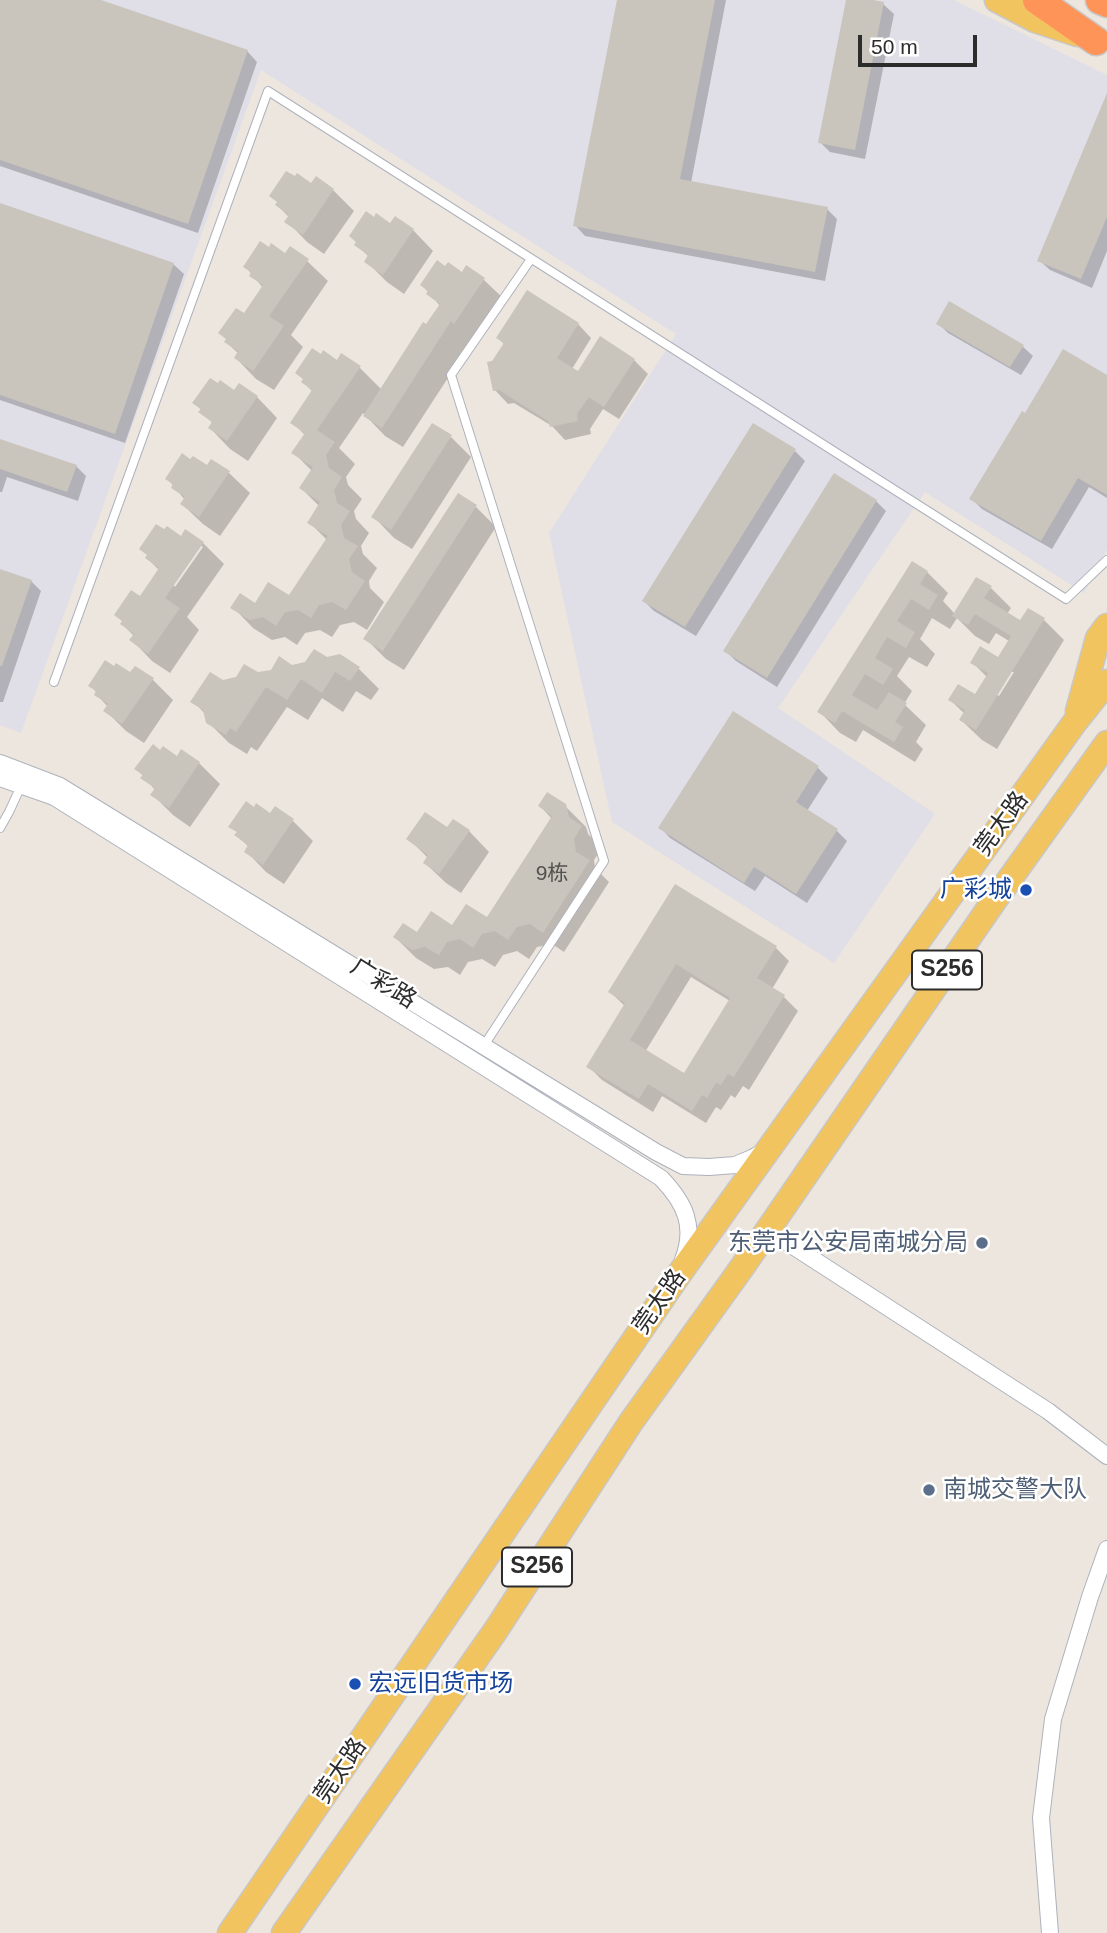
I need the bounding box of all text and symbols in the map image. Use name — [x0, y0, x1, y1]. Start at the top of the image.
scale bar — [862, 21, 981, 65]
text: 50 m — [871, 35, 918, 58]
street label: 莞太路 — [969, 786, 1035, 862]
house number: 9栋 — [536, 861, 568, 887]
place label: 广彩城 — [940, 876, 1012, 904]
marker: 广彩城 — [1018, 882, 1034, 898]
road number: S256 — [912, 951, 982, 990]
street label: 广彩路 — [345, 953, 421, 1015]
place label: 东莞市公安局南城分局 — [728, 1229, 968, 1257]
marker: 东莞市公安局南城分局 — [974, 1235, 990, 1251]
street label: 莞太路 — [628, 1264, 692, 1340]
place label: 南城交警大队 — [943, 1476, 1087, 1504]
marker: 南城交警大队 — [921, 1482, 937, 1498]
road number: S256 — [502, 1548, 572, 1586]
place label: 宏远旧货市场 — [369, 1670, 513, 1698]
marker: 宏远旧货市场 — [347, 1676, 363, 1692]
street label: 莞太路 — [309, 1733, 373, 1809]

